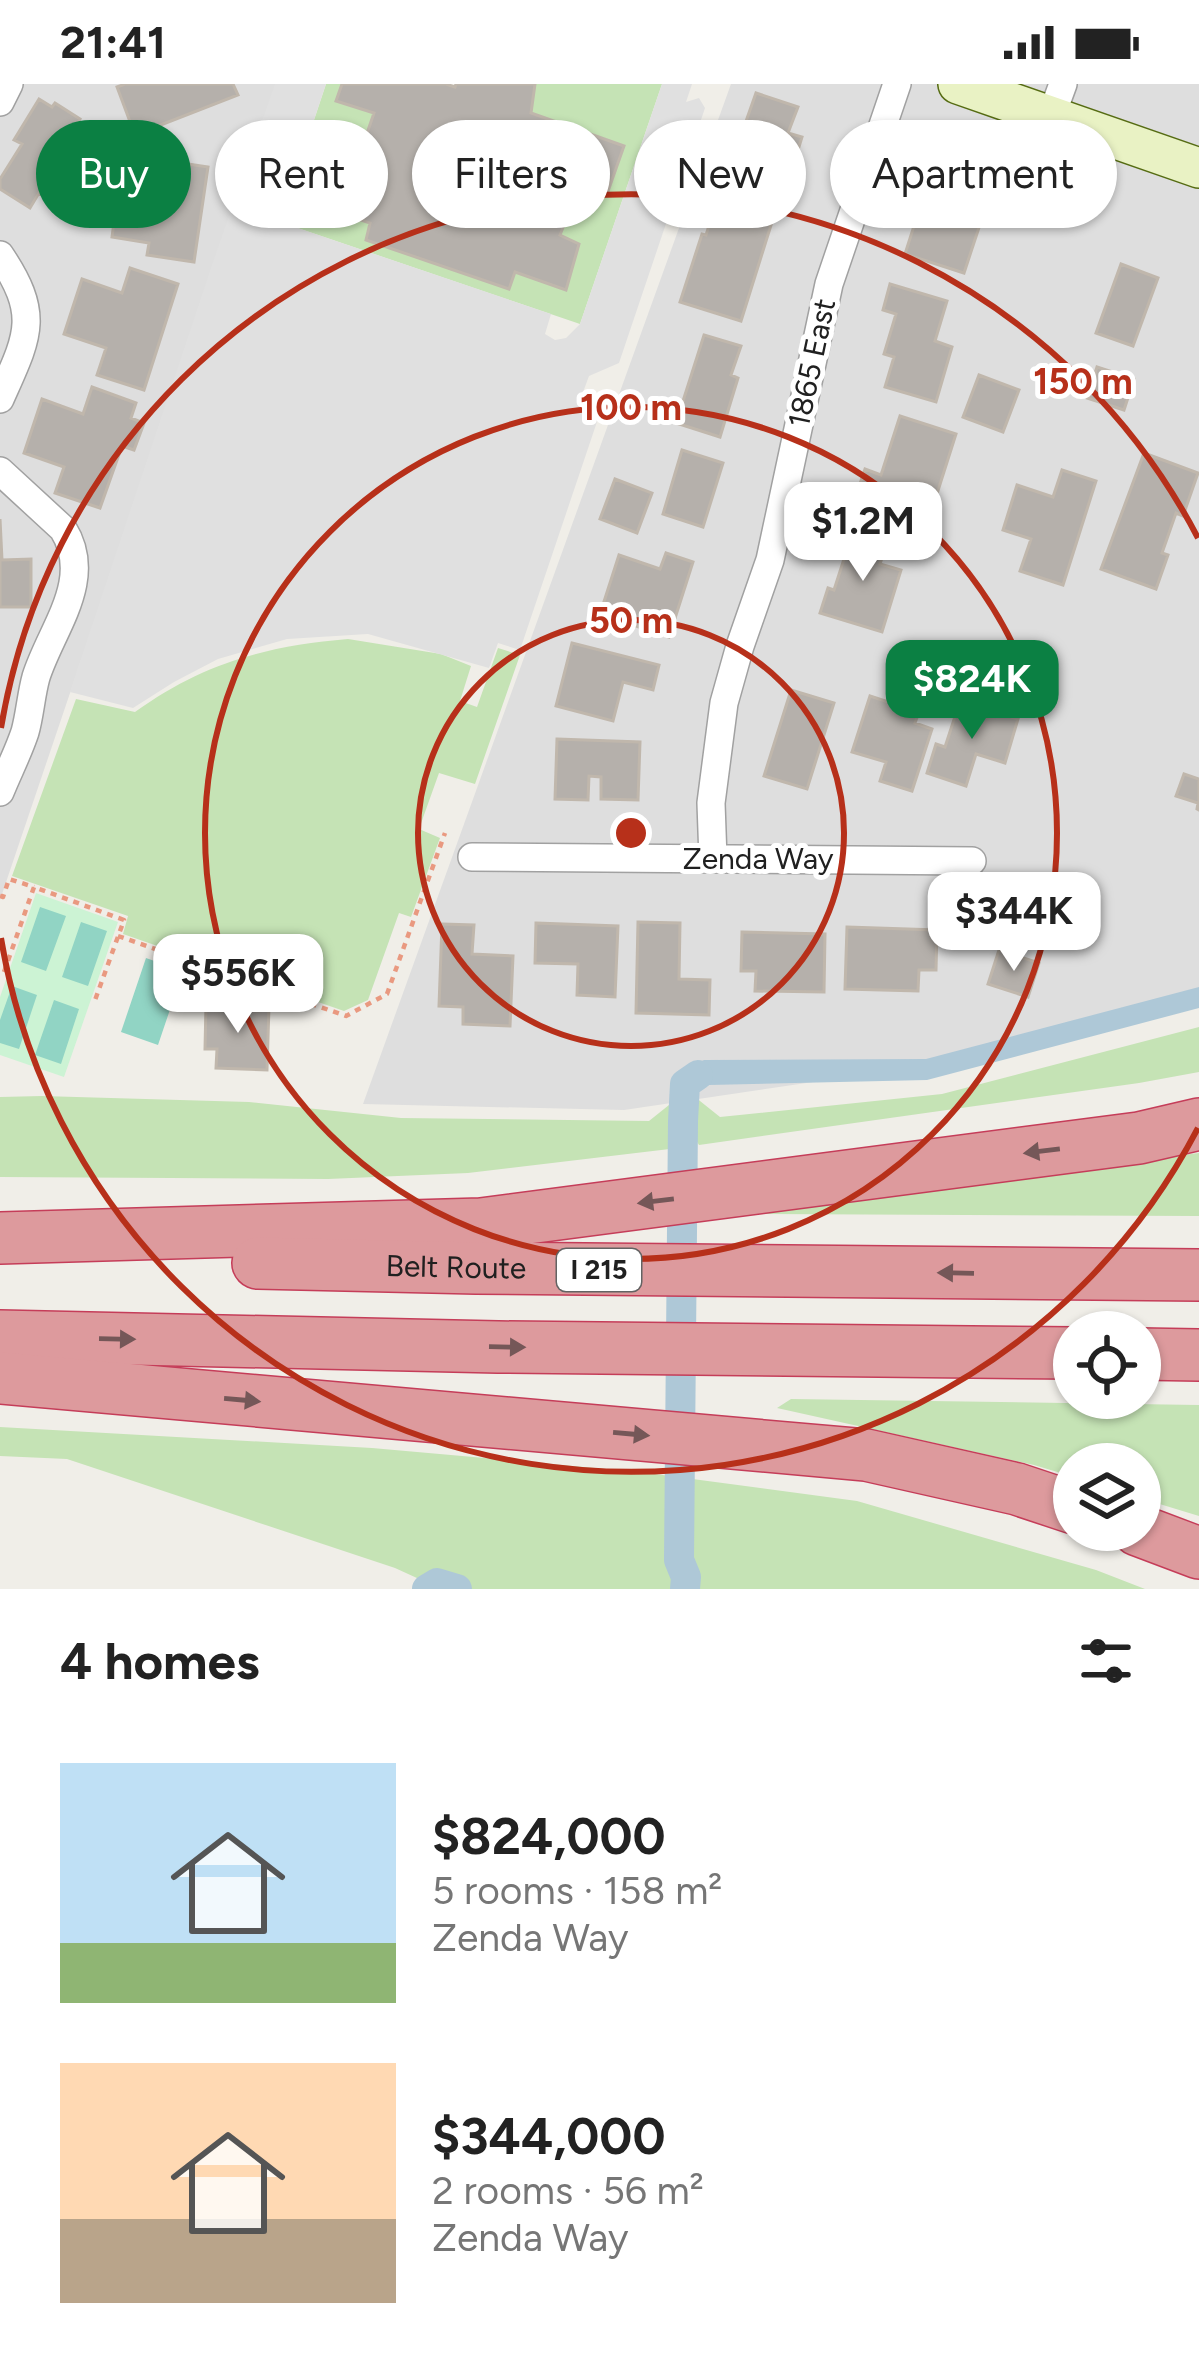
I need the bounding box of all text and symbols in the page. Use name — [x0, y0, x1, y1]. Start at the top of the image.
text: 21:41 — [60, 15, 166, 69]
chip: Buy — [36, 120, 191, 228]
chip: Rent — [215, 120, 388, 228]
chip: Filters — [412, 120, 610, 228]
chip: New — [634, 120, 806, 228]
chip: Apartment — [830, 120, 1117, 228]
street label: 1865 East — [780, 295, 843, 431]
text: 150 m — [1033, 360, 1133, 403]
text: 100 m — [580, 386, 682, 429]
pin: $1.2M — [779, 482, 947, 584]
text: $1.2M — [811, 497, 915, 544]
text: 50 m — [589, 599, 673, 642]
pin: $824K — [888, 640, 1056, 742]
text: $824K — [913, 655, 1031, 702]
centre of rings — [610, 812, 652, 854]
street label: Zenda Way — [682, 840, 834, 877]
pin: $344K — [930, 872, 1098, 974]
text: $344K — [955, 887, 1073, 934]
pin: $556K — [154, 934, 322, 1036]
text: $556K — [180, 949, 296, 996]
one-way arrow — [1023, 1141, 1061, 1160]
one-way arrow — [637, 1192, 674, 1211]
street label: Belt Route — [385, 1247, 526, 1286]
road number: I 215 — [557, 1249, 641, 1291]
one-way arrow — [936, 1263, 974, 1283]
map controls — [1053, 1311, 1161, 1551]
button: locate — [1053, 1311, 1161, 1419]
one-way arrow — [99, 1329, 137, 1348]
one-way arrow — [489, 1338, 527, 1357]
one-way arrow — [224, 1391, 261, 1410]
one-way arrow — [612, 1425, 650, 1444]
button: layers — [1053, 1443, 1161, 1551]
icon: filters — [1073, 1628, 1139, 1694]
text: 4 homes — [60, 1631, 260, 1692]
text: $824,000 — [432, 1806, 666, 1867]
icon: home — [156, 1811, 300, 1955]
text: 5 rooms · 158 m² — [432, 1867, 722, 1914]
text: Zenda Way — [432, 1914, 628, 1961]
text: $344,000 — [432, 2106, 665, 2167]
icon: home — [156, 2111, 300, 2255]
text: 2 rooms · 56 m² — [432, 2167, 704, 2214]
text: Zenda Way — [432, 2214, 628, 2261]

